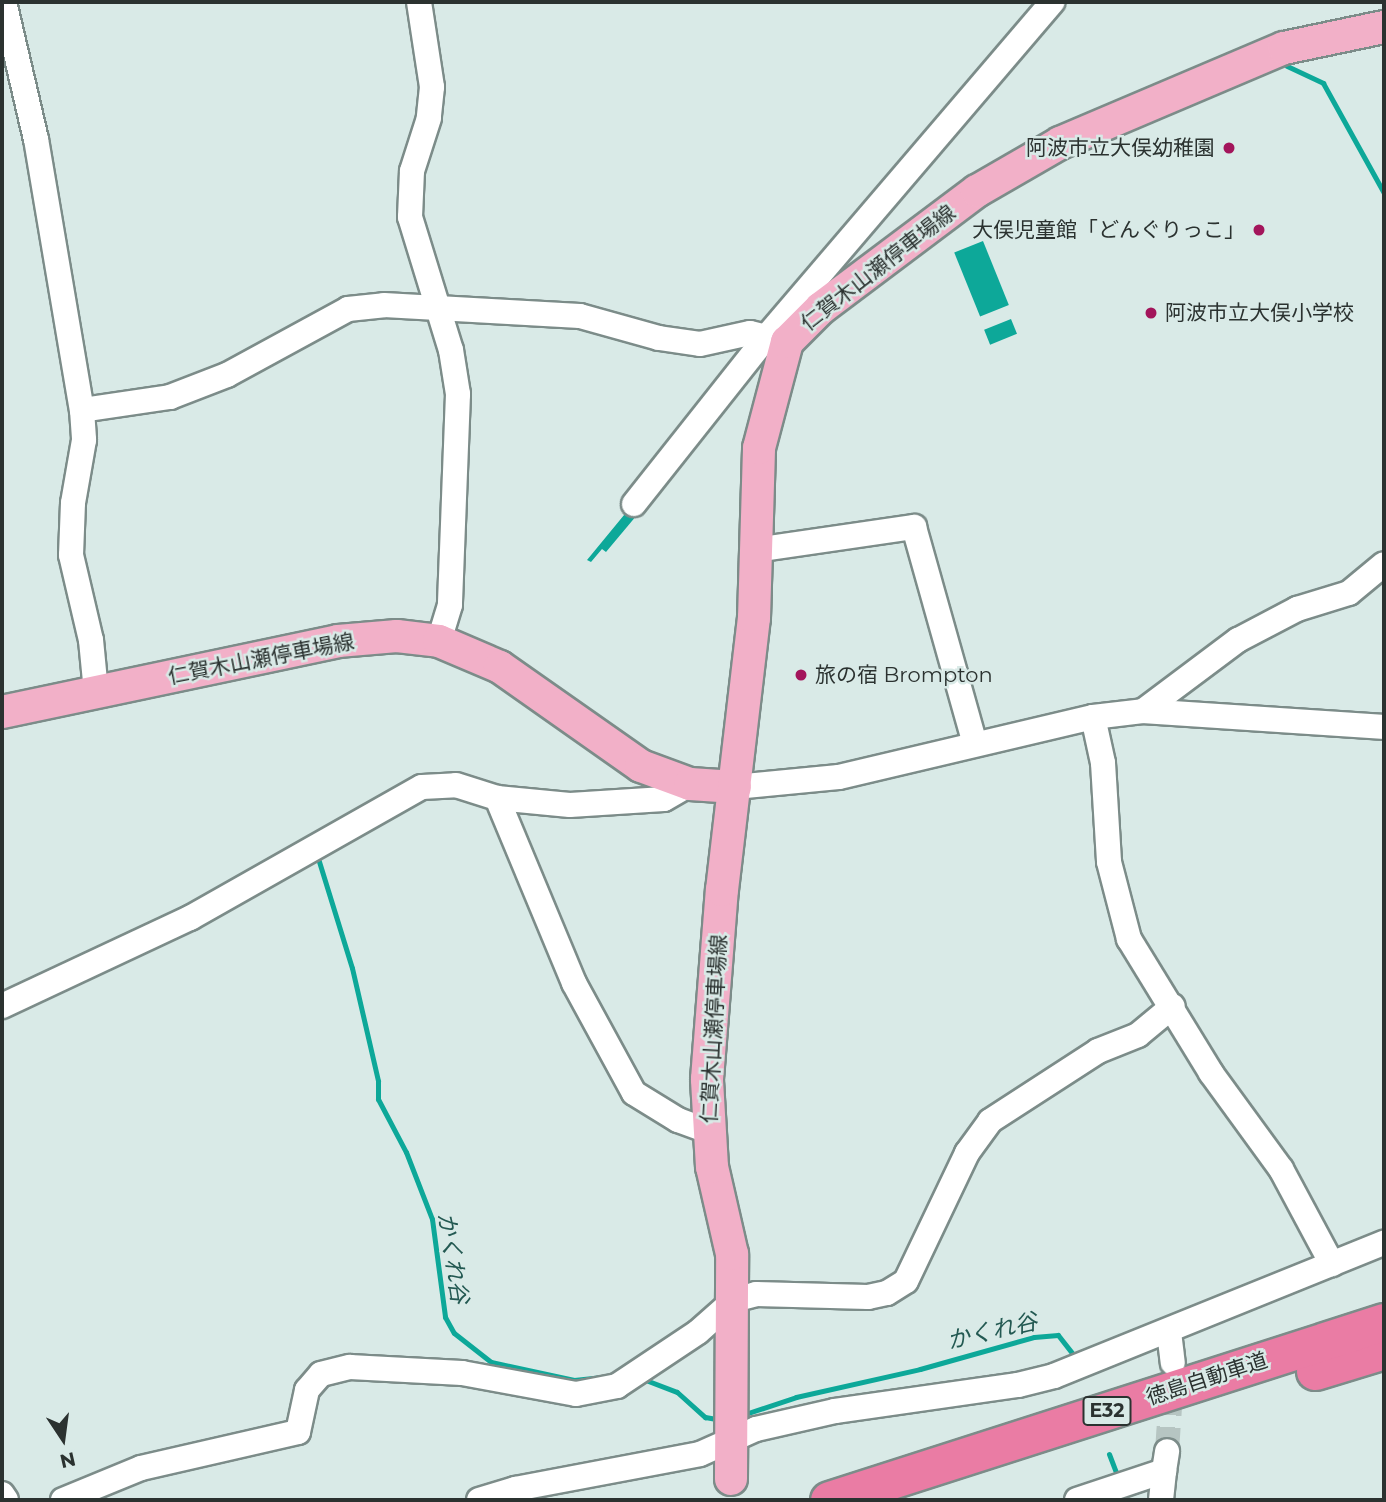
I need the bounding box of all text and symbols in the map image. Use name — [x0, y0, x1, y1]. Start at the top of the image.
place label: 阿波市立大俣幼稚園 — [1026, 135, 1215, 161]
marker: 阿波市立大俣幼稚園 — [1221, 140, 1237, 156]
street label: 仁賀木山瀬停車場線 — [796, 200, 960, 336]
place label: 大俣児童館「どんぐりっこ」 — [972, 217, 1245, 243]
marker: 大俣児童館「どんぐりっこ」 — [1251, 222, 1267, 238]
place label: 阿波市立大俣小学校 — [1165, 300, 1354, 326]
marker: 阿波市立大俣小学校 — [1143, 305, 1159, 321]
street label: 仁賀木山瀬停車場線 — [166, 629, 356, 689]
place label: 旅の宿 Brompton — [815, 662, 993, 688]
marker: 旅の宿 Brompton — [793, 667, 809, 683]
street label: 仁賀木山瀬停車場線 — [696, 934, 732, 1124]
water label: かくれ谷 — [432, 1210, 474, 1306]
water label: かくれ谷 — [944, 1307, 1040, 1355]
street label: 徳島自動車道 — [1143, 1348, 1271, 1410]
road number: E32 — [1082, 1396, 1132, 1427]
north arrow — [28, 1404, 98, 1474]
text: N — [58, 1447, 78, 1473]

